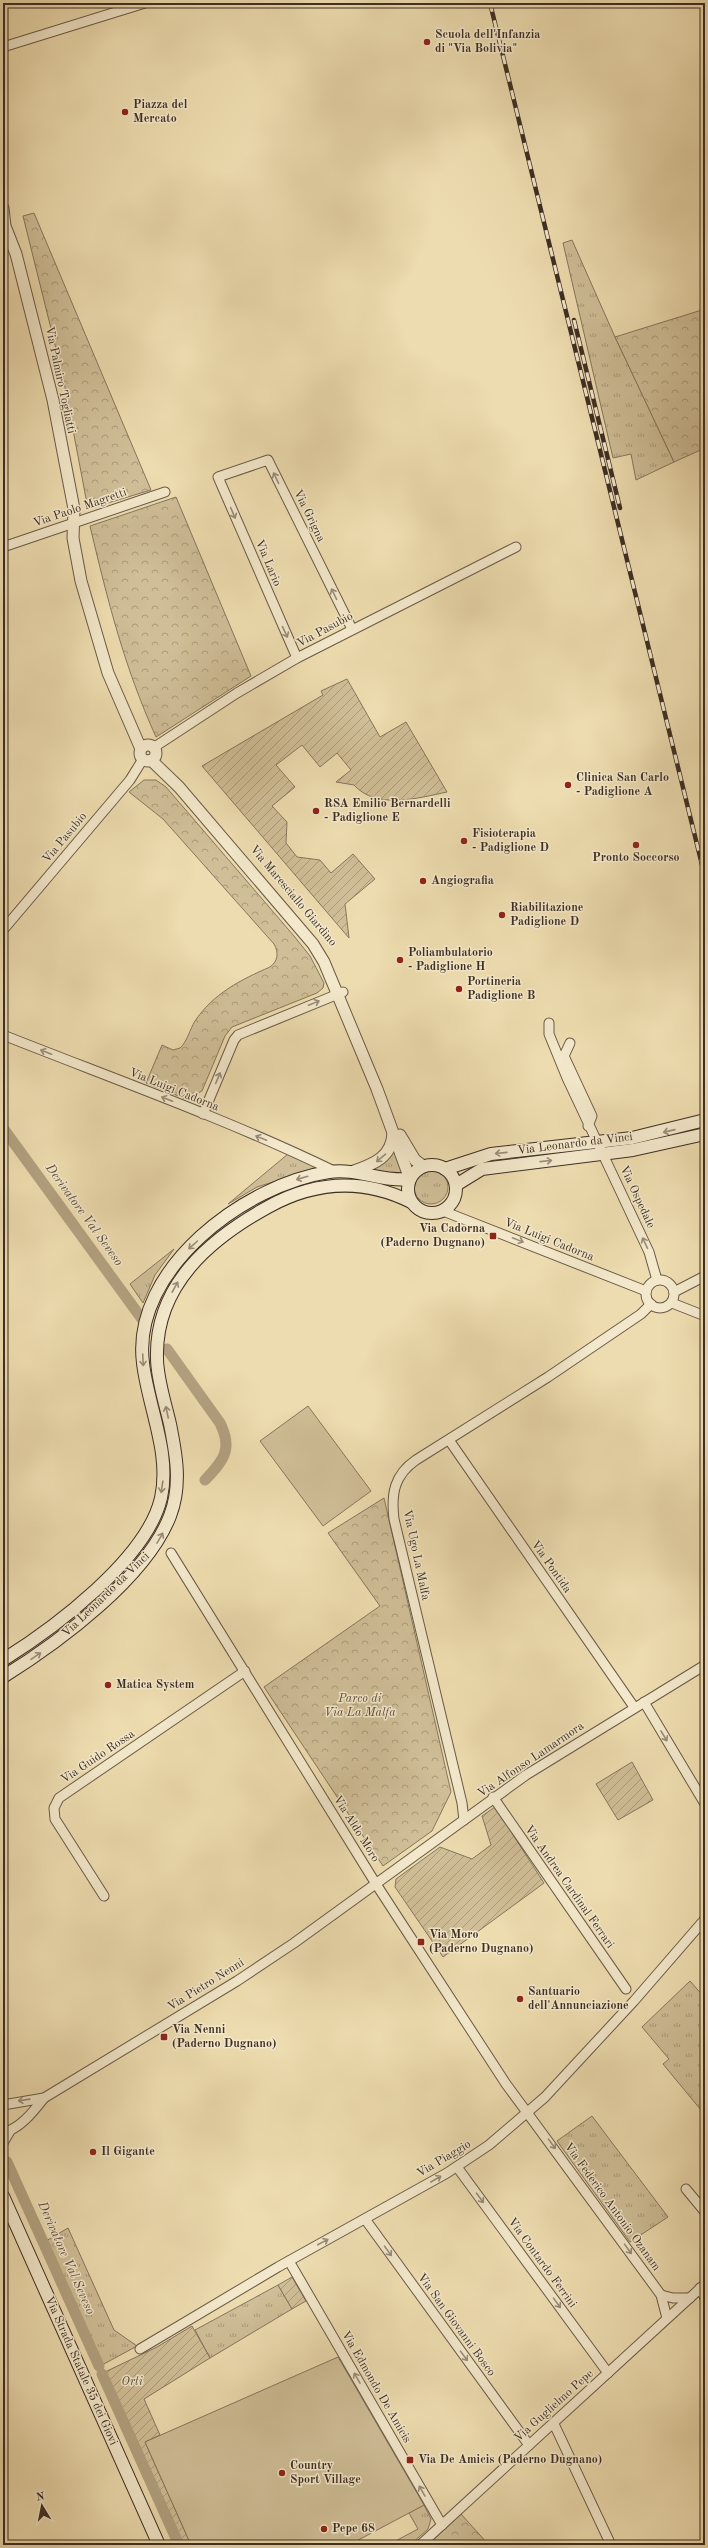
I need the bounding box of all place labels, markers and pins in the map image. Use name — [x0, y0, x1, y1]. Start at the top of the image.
place label: Scuola dell'Infanzia di "Via Bolivia" — [435, 29, 540, 55]
marker: Scuola dell'Infanzia di "Via Bolivia" — [422, 37, 432, 47]
place label: Piazza del Mercato — [133, 99, 188, 125]
marker: Piazza del Mercato — [120, 107, 130, 117]
place label: Clinica San Carlo - Padiglione A — [576, 772, 669, 798]
marker: Clinica San Carlo - Padiglione A — [563, 780, 573, 790]
place label: RSA Emilio Bernardelli - Padiglione E — [324, 798, 451, 824]
marker: RSA Emilio Bernardelli - Padiglione E — [311, 806, 321, 816]
place label: Fisioterapia - Padiglione D — [472, 828, 549, 854]
marker: Fisioterapia - Padiglione D — [459, 836, 469, 846]
marker: Pronto Soccorso — [631, 840, 641, 850]
place label: Pronto Soccorso — [592, 852, 680, 864]
place label: Angiografia — [431, 875, 494, 887]
marker: Angiografia — [418, 876, 428, 886]
place label: Riabilitazione Padiglione D — [510, 902, 584, 928]
marker: Riabilitazione Padiglione D — [497, 910, 507, 920]
place label: Poliambulatorio - Padiglione H — [408, 947, 493, 973]
marker: Poliambulatorio - Padiglione H — [395, 955, 405, 965]
place label: Portineria Padiglione B — [467, 976, 535, 1002]
marker: Portineria Padiglione B — [454, 984, 464, 994]
place label: Via Cadorna (Paderno Dugnano) — [381, 1223, 485, 1249]
marker: Via Cadorna (Paderno Dugnano) — [488, 1231, 498, 1241]
place label: Matica System — [116, 1679, 195, 1691]
marker: Matica System — [103, 1680, 113, 1690]
place label: Via Moro (Paderno Dugnano) — [429, 1929, 533, 1955]
marker: Via Moro (Paderno Dugnano) — [416, 1937, 426, 1947]
place label: Santuario dell'Annunciazione — [528, 1986, 629, 2012]
marker: Santuario dell'Annunciazione — [515, 1994, 525, 2004]
place label: Via Nenni (Paderno Dugnano) — [172, 2024, 276, 2050]
marker: Via Nenni (Paderno Dugnano) — [159, 2032, 169, 2042]
place label: Il Gigante — [101, 2146, 155, 2158]
marker: Il Gigante — [88, 2147, 98, 2157]
place label: Via De Amicis (Paderno Dugnano) — [418, 2453, 602, 2466]
marker: Via De Amicis (Paderno Dugnano) — [405, 2455, 415, 2465]
place label: Country Sport Village — [290, 2460, 361, 2486]
marker: Country Sport Village — [277, 2468, 287, 2478]
place label: Pepe 68 — [332, 2523, 375, 2535]
marker: Pepe 68 — [319, 2524, 329, 2534]

